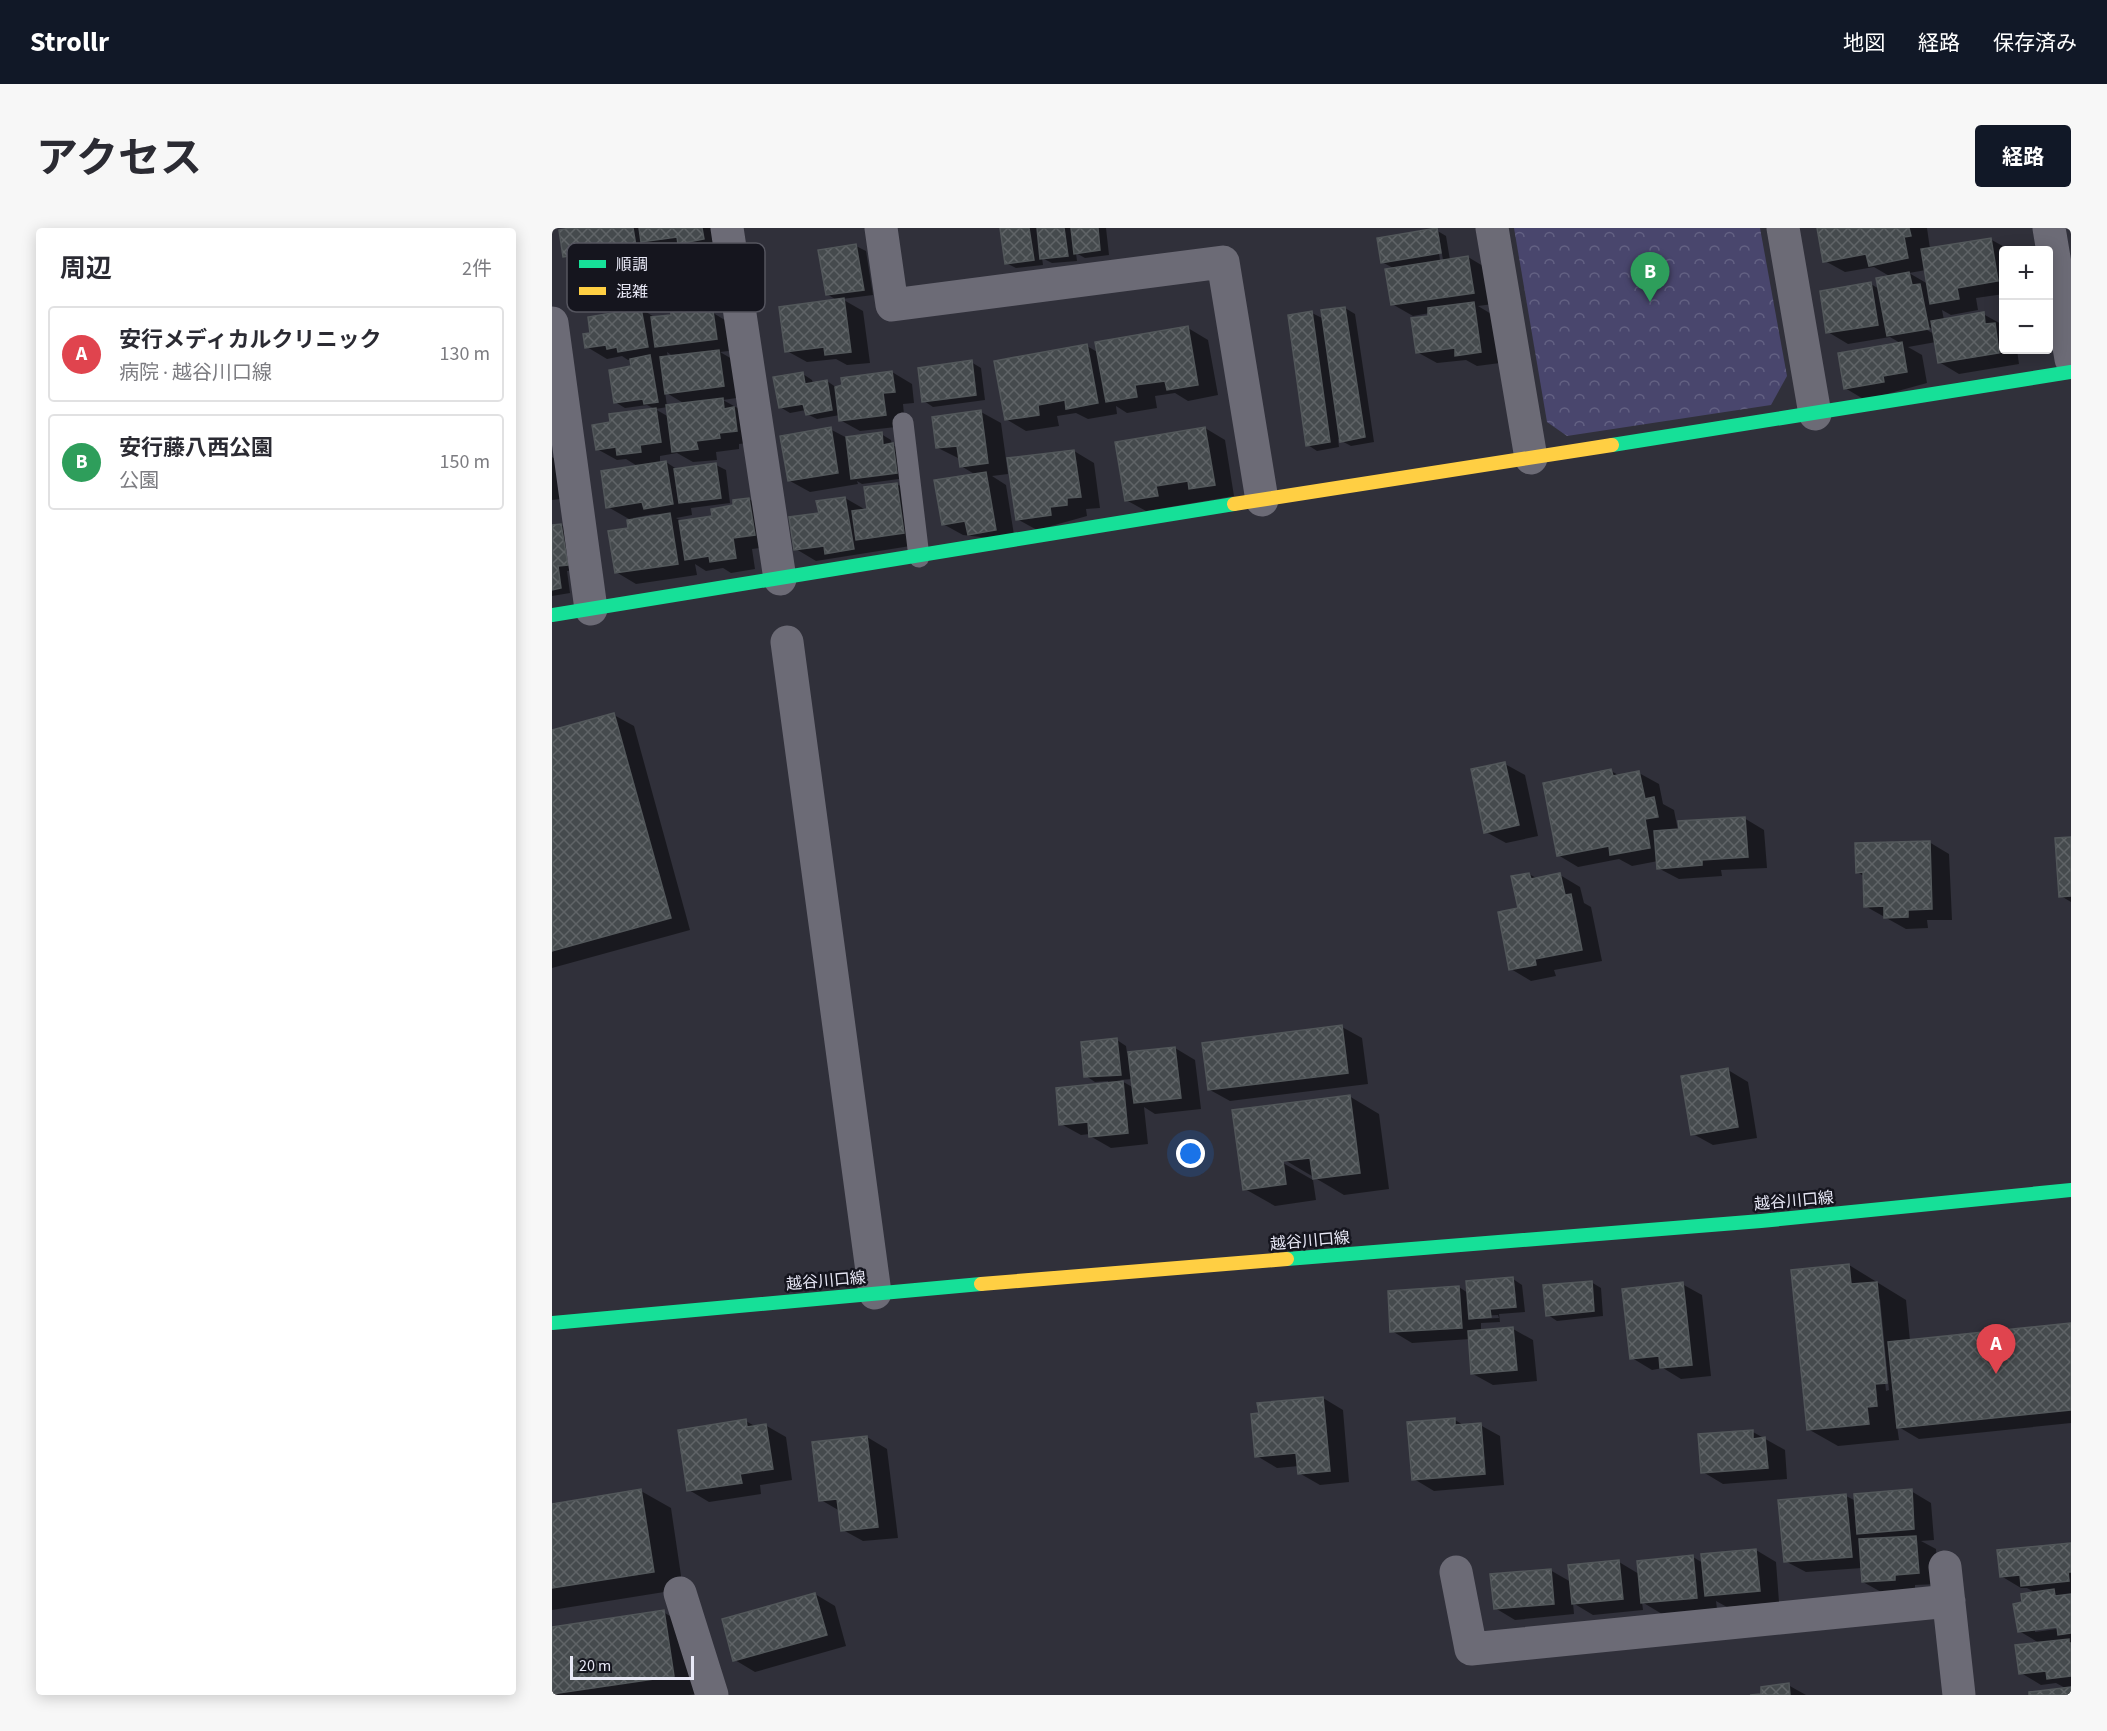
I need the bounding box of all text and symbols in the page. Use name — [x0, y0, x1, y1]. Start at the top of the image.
text: Strollr — [30, 22, 109, 62]
text: 地図 — [1843, 28, 1885, 58]
text: 経路 — [1918, 28, 1960, 58]
text: 保存済み — [1993, 28, 2077, 58]
button: 経路 — [1975, 125, 2071, 187]
text: アクセス — [36, 129, 202, 189]
legend — [567, 243, 765, 312]
map controls — [1999, 246, 2053, 354]
button: + — [1999, 246, 2053, 300]
text: 周辺 — [60, 250, 112, 287]
pin: B — [1630, 253, 1670, 302]
text: 順調 — [616, 254, 648, 276]
text: 2件 — [462, 255, 492, 283]
text: 混雑 — [616, 281, 648, 303]
button: − — [1999, 300, 2053, 354]
text: 安行メディカルクリニック — [119, 324, 381, 356]
text: A — [76, 340, 87, 368]
text: 130 m — [440, 340, 490, 368]
text: 病院 · 越谷川口線 — [119, 359, 272, 387]
text: 安行藤八西公園 — [119, 432, 273, 464]
text: B — [75, 448, 88, 476]
text: 150 m — [440, 448, 490, 476]
text: 公園 — [119, 467, 159, 495]
your location — [1176, 1139, 1205, 1168]
street label: 越谷川口線 — [1753, 1187, 1835, 1215]
street label: 越谷川口線 — [1269, 1227, 1351, 1255]
street label: 越谷川口線 — [785, 1267, 867, 1295]
pin: A — [1976, 1324, 2016, 1374]
scale bar — [570, 1653, 694, 1680]
text: 20 m — [579, 1655, 611, 1677]

